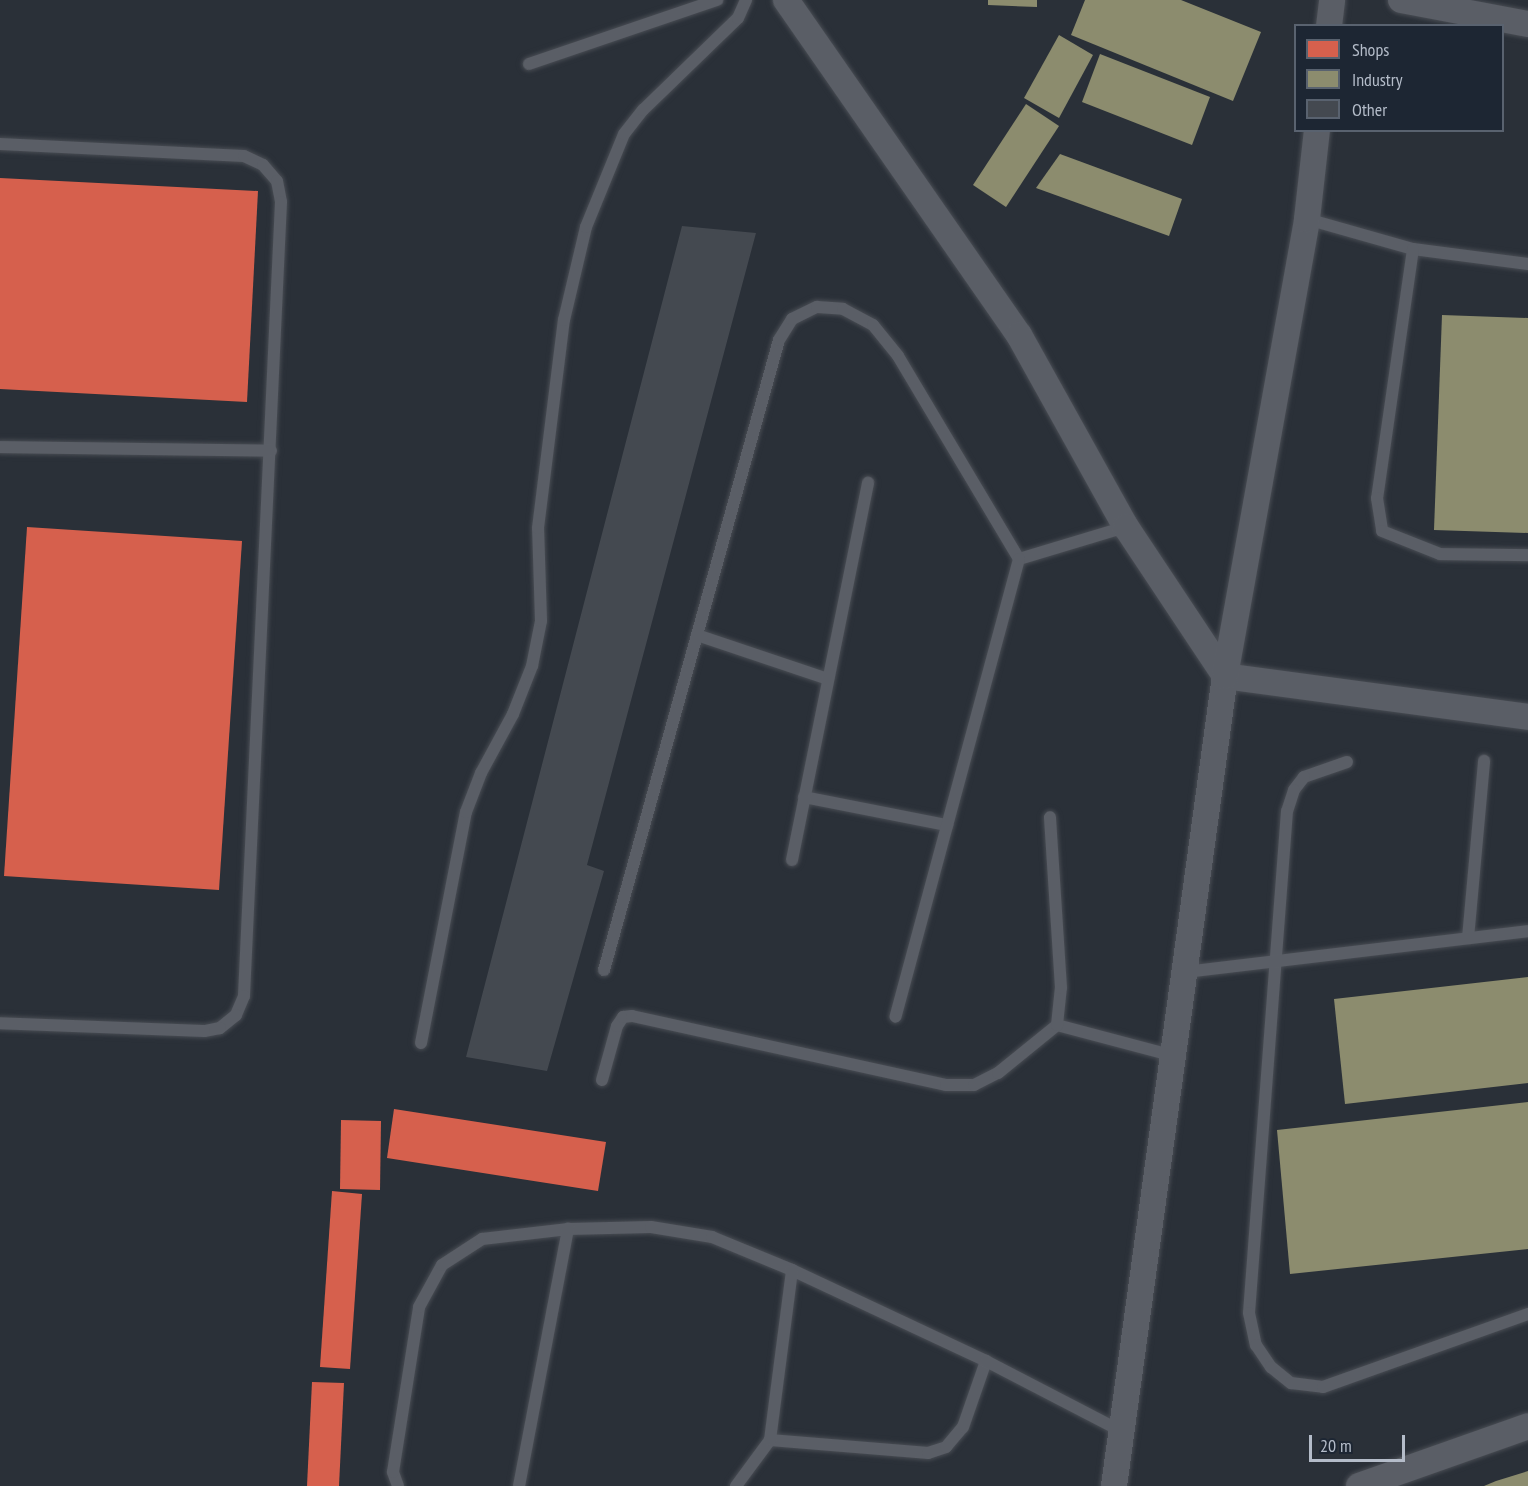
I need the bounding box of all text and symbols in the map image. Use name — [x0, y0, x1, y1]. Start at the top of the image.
legend — [1294, 24, 1504, 132]
text: Shops — [1352, 38, 1389, 61]
text: Industry — [1352, 68, 1402, 91]
text: Other — [1352, 98, 1387, 121]
scale bar — [1312, 1423, 1408, 1461]
text: 20 m — [1320, 1434, 1352, 1457]

